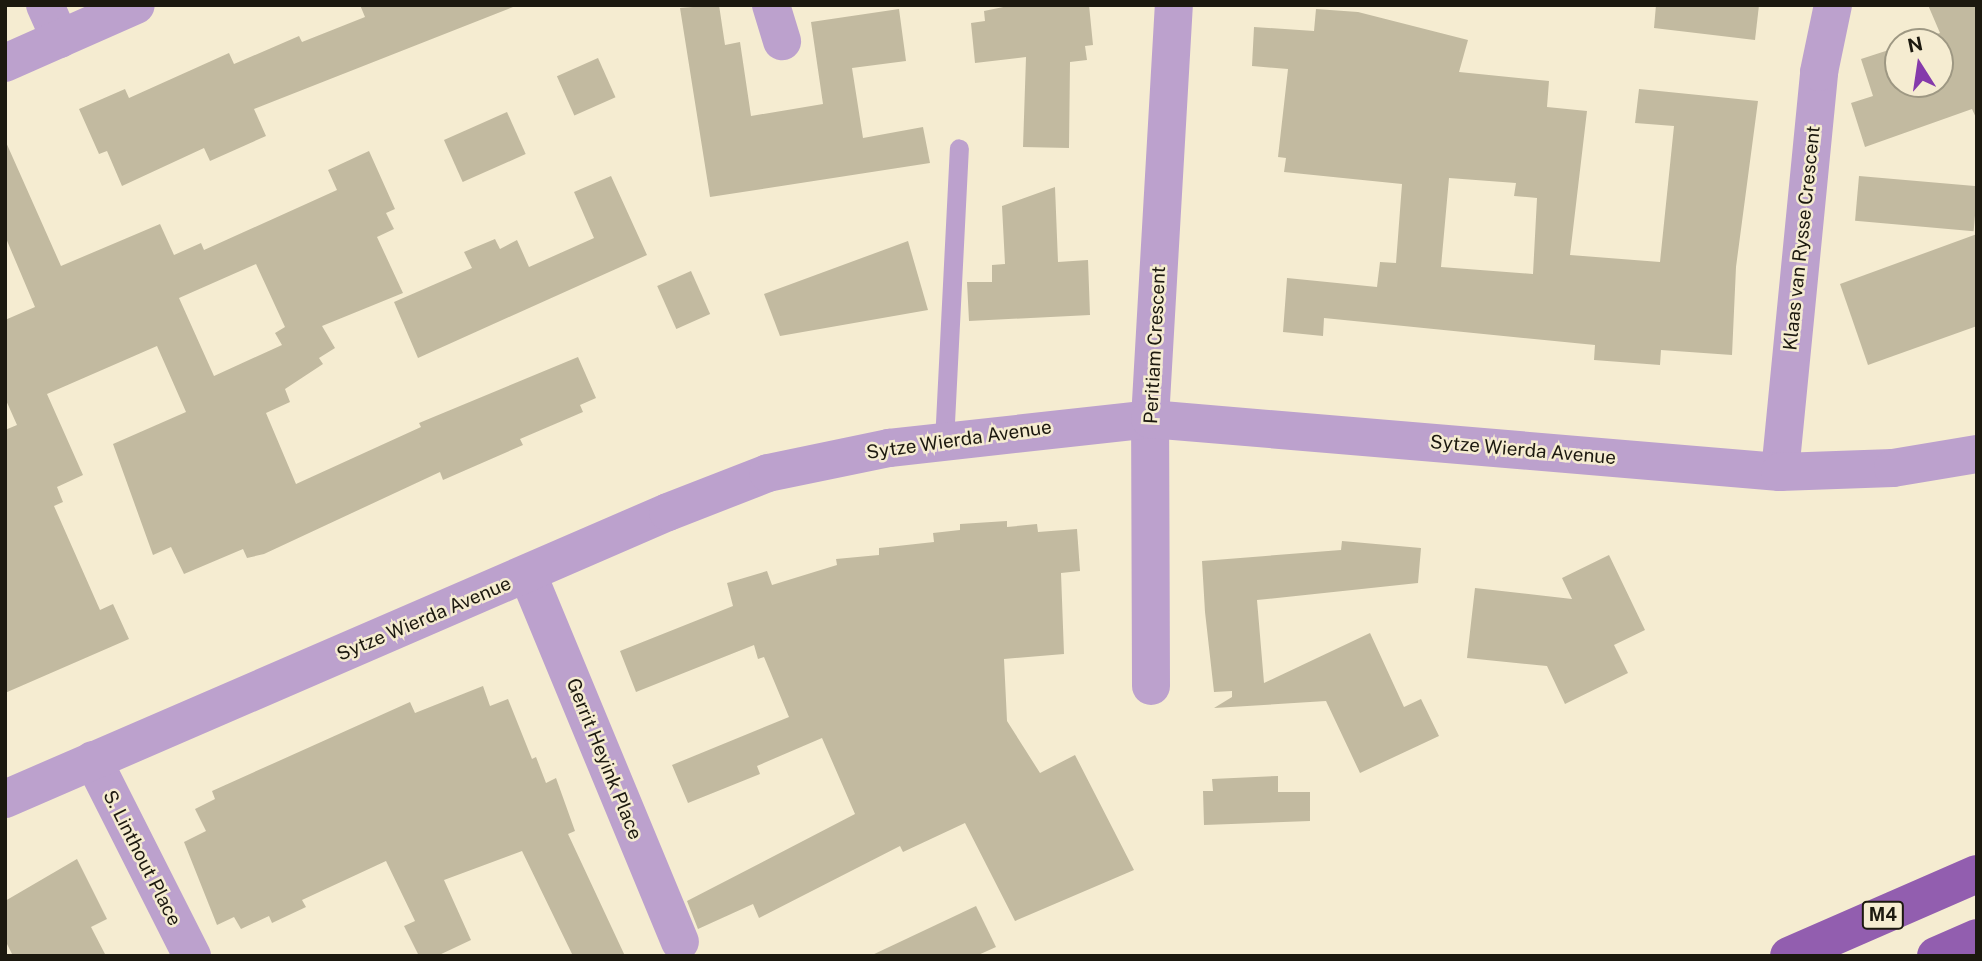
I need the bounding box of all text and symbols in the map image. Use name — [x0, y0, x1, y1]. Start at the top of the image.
north arrow — [1884, 28, 1954, 98]
text: N — [1905, 32, 1925, 57]
street label: Klaas van Rysse Crescent — [1779, 124, 1825, 352]
street label: Peritiam Crescent — [1139, 265, 1171, 425]
street label: Sytze Wierda Avenue — [865, 416, 1053, 464]
street label: Sytze Wierda Avenue — [1429, 430, 1617, 470]
street label: Sytze Wierda Avenue — [333, 572, 515, 666]
street label: Gerrit Heyink Place — [561, 675, 647, 843]
street label: S. Linthout Place — [98, 786, 186, 930]
road number: M4 — [1860, 900, 1906, 930]

